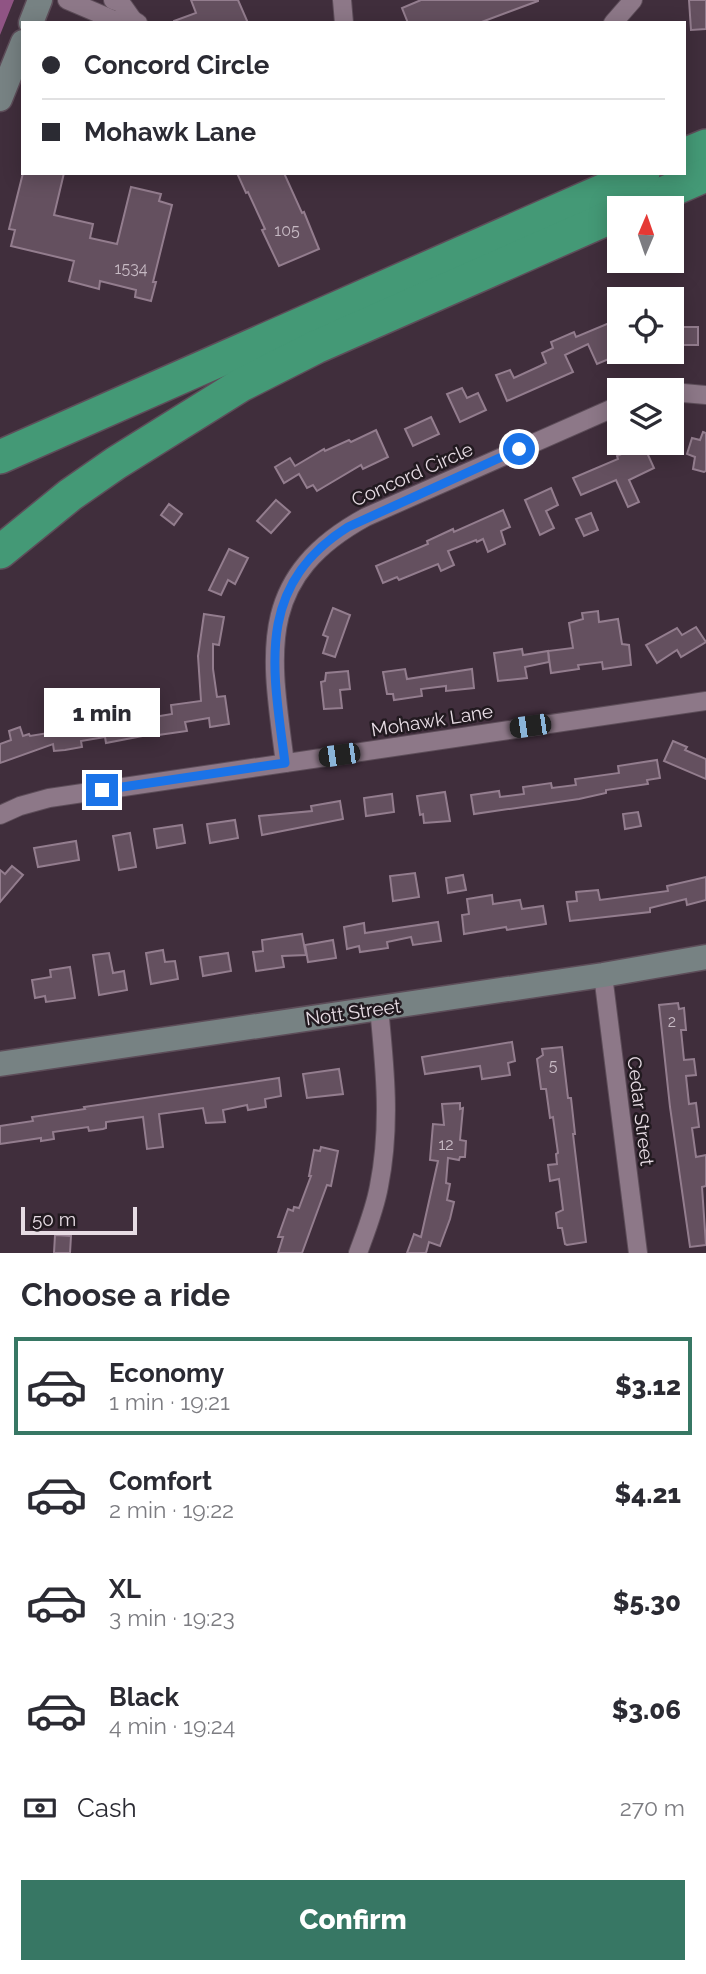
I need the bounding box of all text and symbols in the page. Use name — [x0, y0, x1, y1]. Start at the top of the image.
text: Concord Circle — [84, 50, 269, 80]
text: Mohawk Lane — [84, 117, 256, 147]
north arrow — [607, 196, 684, 273]
map controls — [607, 196, 684, 455]
house number: 105 — [274, 221, 300, 240]
house number: 1534 — [115, 259, 148, 278]
button: locate — [607, 287, 684, 364]
button: layers — [607, 378, 684, 455]
route start — [503, 433, 535, 465]
street label: Concord Circle — [348, 437, 476, 511]
callout: 1 min — [44, 688, 160, 738]
text: 1 min — [72, 699, 132, 726]
street label: Mohawk Lane — [370, 700, 494, 740]
car — [508, 713, 553, 739]
car — [317, 742, 362, 768]
route end — [86, 774, 118, 806]
street label: Nott Street — [304, 994, 403, 1030]
house number: 2 — [668, 1012, 676, 1031]
street label: Cedar Street — [623, 1055, 659, 1168]
house number: 5 — [549, 1056, 558, 1075]
house number: 12 — [438, 1135, 454, 1154]
scale bar — [21, 1204, 136, 1236]
text: 50 m — [32, 1208, 76, 1230]
text: Choose a ride — [21, 1276, 230, 1313]
icon: car — [25, 1355, 88, 1418]
text: Economy — [109, 1358, 224, 1388]
text: $3.12 — [615, 1371, 681, 1401]
text: 1 min · 19:21 — [109, 1388, 230, 1415]
icon: car — [25, 1463, 88, 1526]
text: Comfort — [109, 1466, 212, 1496]
text: $4.21 — [615, 1479, 681, 1509]
text: 2 min · 19:22 — [109, 1496, 234, 1523]
icon: car — [25, 1571, 88, 1634]
text: XL — [109, 1574, 141, 1604]
text: $5.30 — [613, 1587, 681, 1617]
text: 3 min · 19:23 — [109, 1604, 235, 1631]
icon: car — [25, 1679, 88, 1742]
text: Black — [109, 1682, 179, 1712]
text: $3.06 — [612, 1695, 681, 1725]
text: 4 min · 19:24 — [109, 1712, 235, 1739]
icon: cash — [21, 1789, 59, 1827]
text: Cash — [77, 1793, 137, 1823]
text: 270 m — [620, 1794, 685, 1821]
button: Confirm — [21, 1880, 685, 1960]

